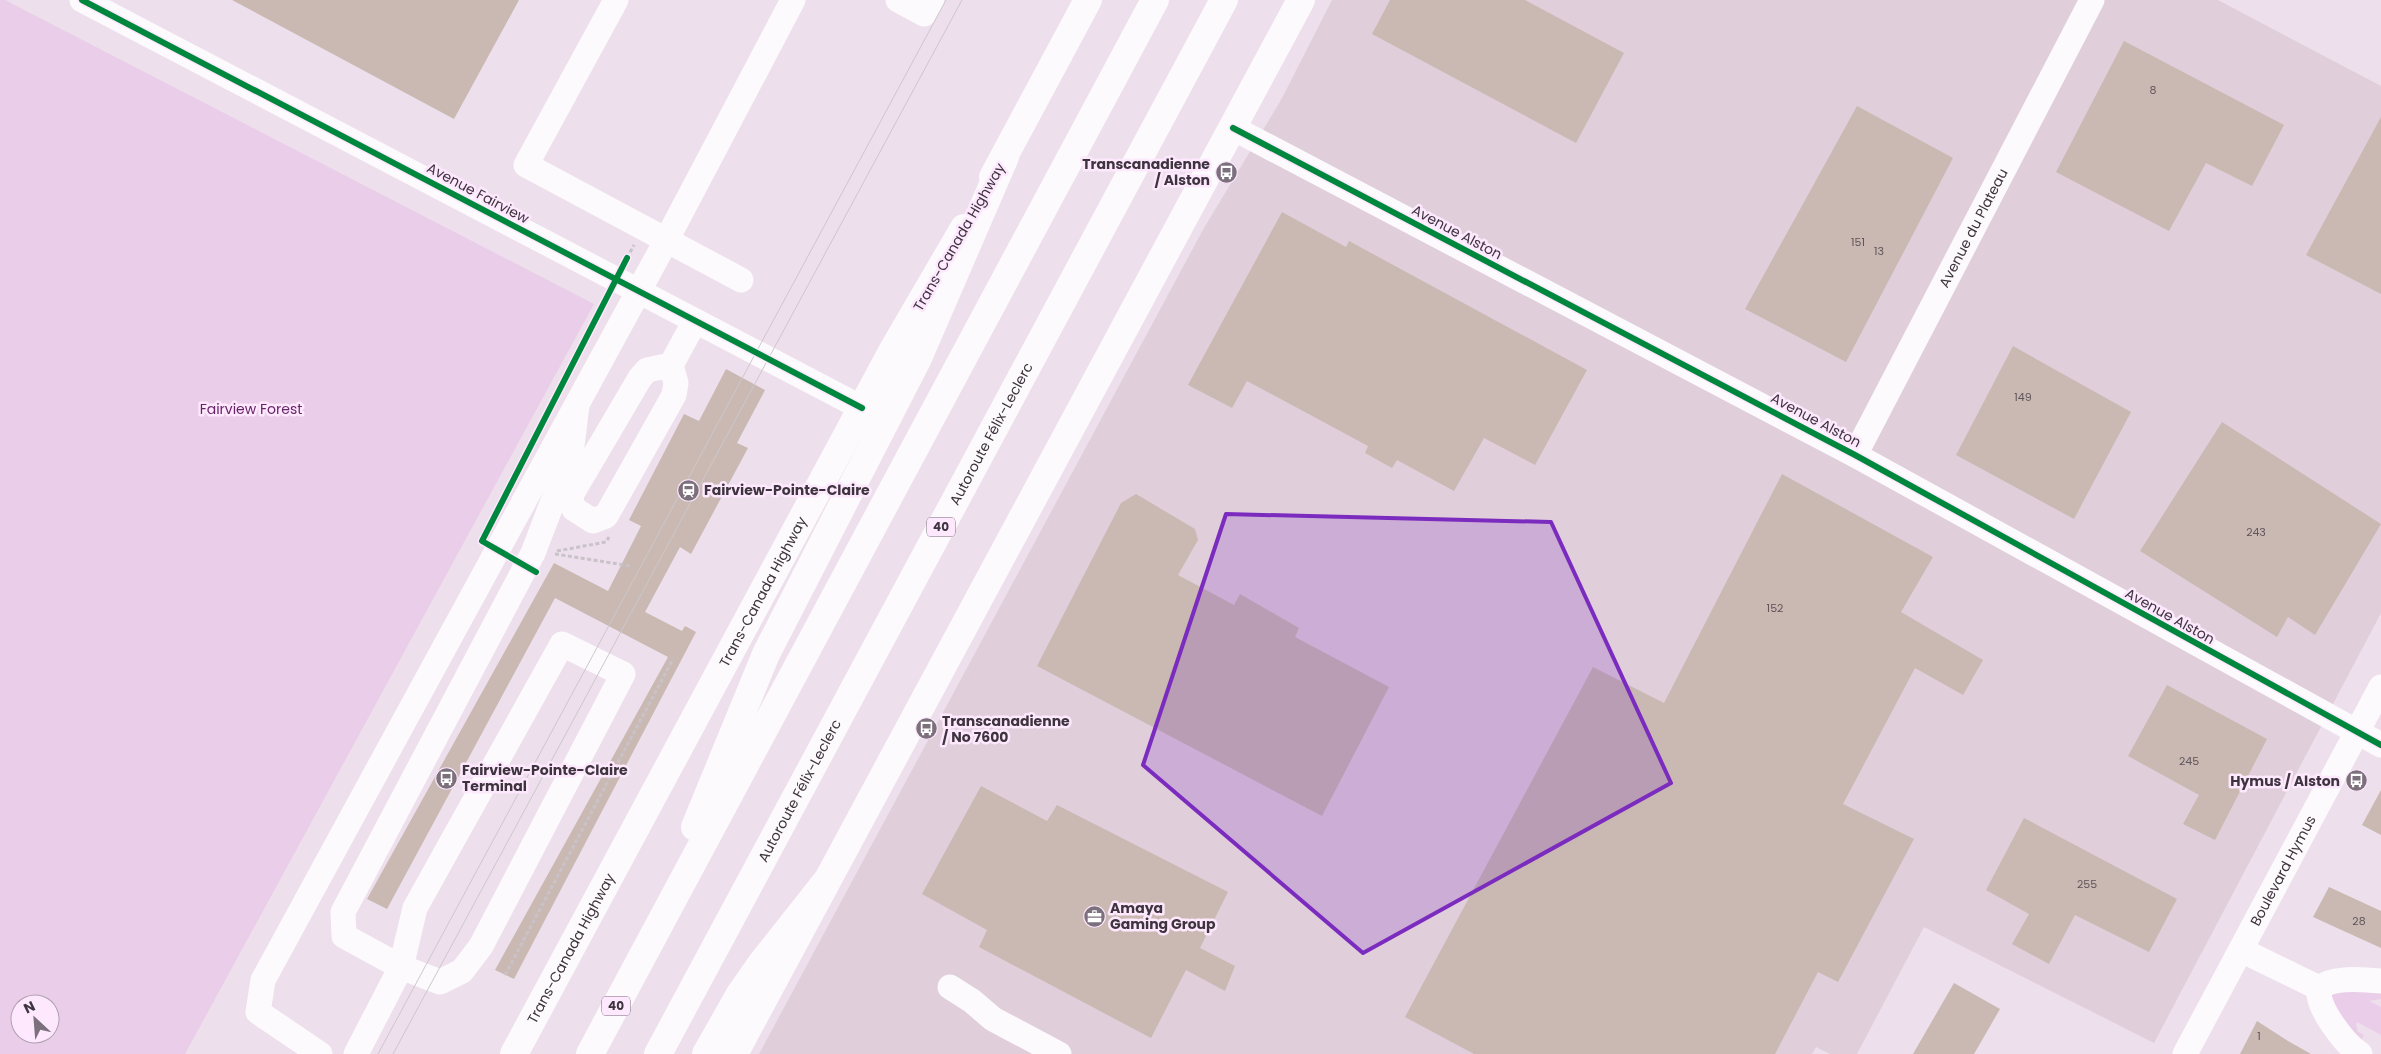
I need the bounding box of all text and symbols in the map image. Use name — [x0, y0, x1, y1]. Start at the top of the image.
house number: 8 — [2150, 82, 2157, 98]
place label: Transcanadienne / Alston — [1082, 154, 1210, 190]
street label: Avenue Fairview — [423, 158, 533, 229]
street label: Trans-Canada Highway — [908, 159, 1010, 315]
bus stop icon: Transcanadienne / Alston — [1214, 160, 1238, 184]
street label: Avenue du Plateau — [1934, 165, 2013, 291]
street label: Avenue Alston — [1408, 200, 1506, 264]
house number: 151 — [1851, 234, 1865, 250]
house number: 13 — [1874, 243, 1884, 259]
street label: Autoroute Félix-Leclerc — [945, 359, 1038, 509]
street label: Avenue Alston — [1767, 388, 1865, 452]
house number: 149 — [2014, 389, 2032, 405]
park label: Fairview Forest — [200, 399, 302, 419]
station icon: Fairview-Pointe-Claire — [676, 478, 700, 502]
place label: Fairview-Pointe-Claire — [704, 480, 870, 500]
street label: Trans-Canada Highway — [714, 513, 812, 670]
road number: 40 — [927, 518, 955, 536]
house number: 243 — [2246, 524, 2266, 540]
street label: Avenue Alston — [2122, 583, 2218, 649]
house number: 152 — [1767, 600, 1783, 616]
place label: Transcanadienne / No 7600 — [942, 711, 1070, 747]
street label: Autoroute Félix-Leclerc — [753, 716, 846, 866]
bus stop icon: Transcanadienne / No 7600 — [914, 717, 938, 741]
house number: 245 — [2179, 753, 2199, 769]
place label: Fairview-Pointe-Claire Terminal — [462, 760, 628, 796]
bus stop icon: Fairview-Pointe-Claire Terminal — [434, 766, 458, 790]
bus stop icon: Hymus / Alston — [2344, 769, 2368, 793]
place label: Hymus / Alston — [2230, 771, 2340, 791]
street label: Boulevard Hymus — [2245, 812, 2321, 929]
street label: Trans-Canada Highway — [522, 869, 620, 1027]
house number: 255 — [2077, 876, 2097, 892]
place label: Amaya Gaming Group — [1110, 898, 1216, 934]
office icon: Amaya Gaming Group — [1082, 904, 1106, 928]
house number: 28 — [2352, 913, 2366, 929]
north arrow — [10, 994, 60, 1044]
text: N — [20, 996, 38, 1019]
road number: 40 — [602, 996, 630, 1016]
house number: 1 — [2257, 1028, 2261, 1044]

